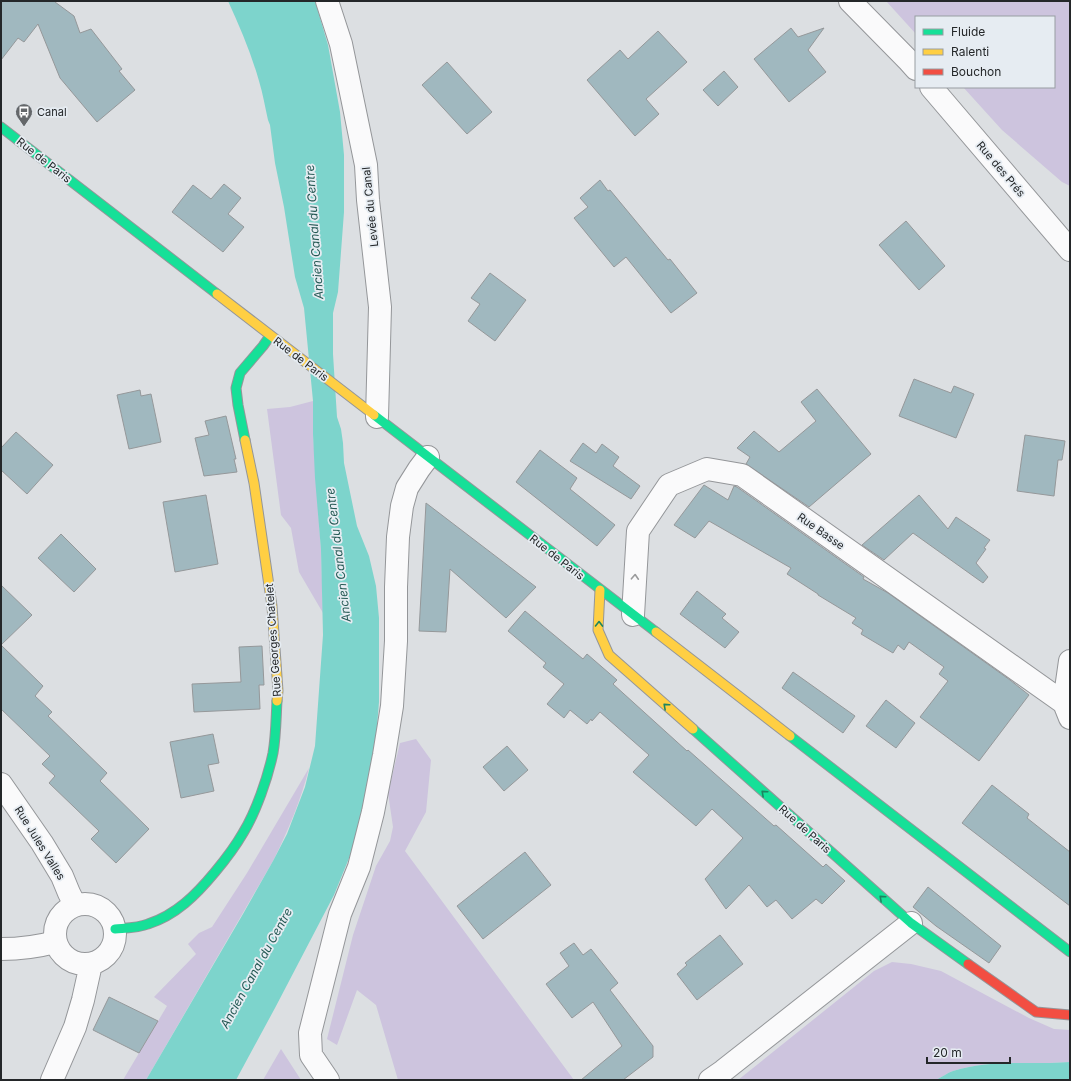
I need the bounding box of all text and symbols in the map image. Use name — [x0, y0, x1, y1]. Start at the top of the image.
legend — [915, 16, 1055, 88]
text: Fluide — [951, 24, 985, 39]
text: Ralenti — [951, 44, 989, 59]
text: Bouchon — [951, 64, 1001, 79]
bus stop icon: Canal — [14, 102, 34, 127]
place label: Canal — [37, 105, 67, 119]
street label: Rue de Paris — [14, 134, 74, 186]
street label: Rue des Prés — [974, 138, 1028, 200]
water label: Ancien Canal du Centre — [302, 164, 326, 301]
street label: Levée du Canal — [359, 166, 381, 248]
street label: Rue de Paris — [271, 334, 331, 384]
water label: Ancien Canal du Centre — [322, 487, 354, 624]
street label: Rue Basse — [795, 510, 847, 552]
street label: Rue de Paris — [527, 531, 587, 583]
one-way arrow — [631, 574, 640, 580]
street label: Rue Georges Chatelet — [262, 582, 284, 697]
one-way arrow — [594, 621, 603, 627]
one-way arrow — [664, 704, 671, 711]
one-way arrow — [761, 790, 768, 797]
street label: Rue de Paris — [776, 802, 834, 856]
street label: Rue Jules Valles — [12, 803, 68, 883]
one-way arrow — [879, 895, 887, 902]
water label: Ancien Canal du Centre — [216, 905, 295, 1032]
scale bar — [927, 1039, 1010, 1065]
text: 20 m — [933, 1045, 962, 1060]

